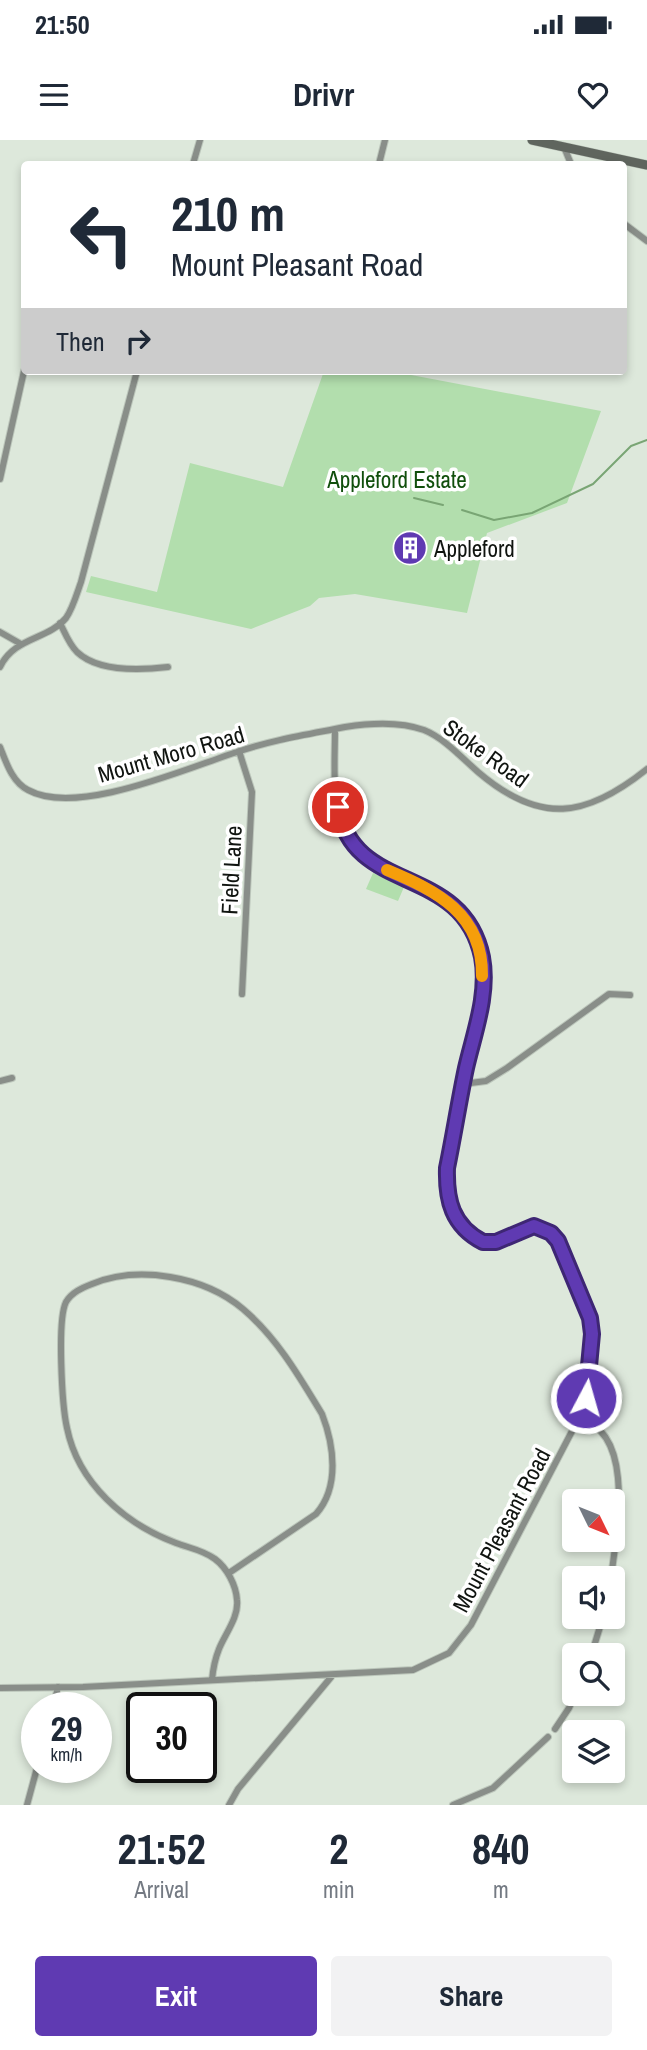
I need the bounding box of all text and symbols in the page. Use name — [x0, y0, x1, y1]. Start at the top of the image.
text: 21:50 — [35, 7, 90, 42]
text: Drivr — [293, 73, 354, 116]
icon: menu — [35, 76, 73, 114]
icon: heart — [574, 76, 612, 114]
text: 210 m — [171, 180, 285, 246]
icon: left — [56, 189, 147, 280]
text: Mount Pleasant Road — [171, 243, 423, 286]
icon: right — [119, 322, 157, 360]
text: Then — [56, 324, 105, 359]
park label: Appleford Estate — [326, 464, 467, 495]
building icon: Appleford — [391, 529, 429, 567]
place label: Appleford — [433, 533, 515, 564]
street label: Stoke Road — [437, 711, 535, 795]
street label: Mount Moro Road — [94, 718, 248, 790]
pin — [308, 777, 368, 837]
icon: arrive — [319, 788, 357, 826]
street label: Field Lane — [213, 825, 249, 915]
position arrow — [549, 1361, 623, 1435]
street label: Mount Pleasant Road — [445, 1443, 557, 1617]
north arrow — [562, 1489, 625, 1552]
map controls — [562, 1489, 625, 1783]
button: sound — [562, 1566, 625, 1629]
button: search — [562, 1643, 625, 1706]
speed limit sign: 30 — [126, 1692, 217, 1783]
text: 29 — [51, 1705, 82, 1752]
button: layers — [562, 1720, 625, 1783]
text: km/h — [51, 1742, 83, 1767]
text: 21:52 — [118, 1821, 206, 1877]
text: 2 — [329, 1821, 348, 1877]
text: 840 — [472, 1821, 530, 1877]
text: Arrival — [134, 1874, 189, 1905]
text: min — [323, 1874, 355, 1905]
text: m — [493, 1874, 509, 1905]
button: Exit — [35, 1956, 317, 2036]
button: Share — [331, 1956, 612, 2036]

